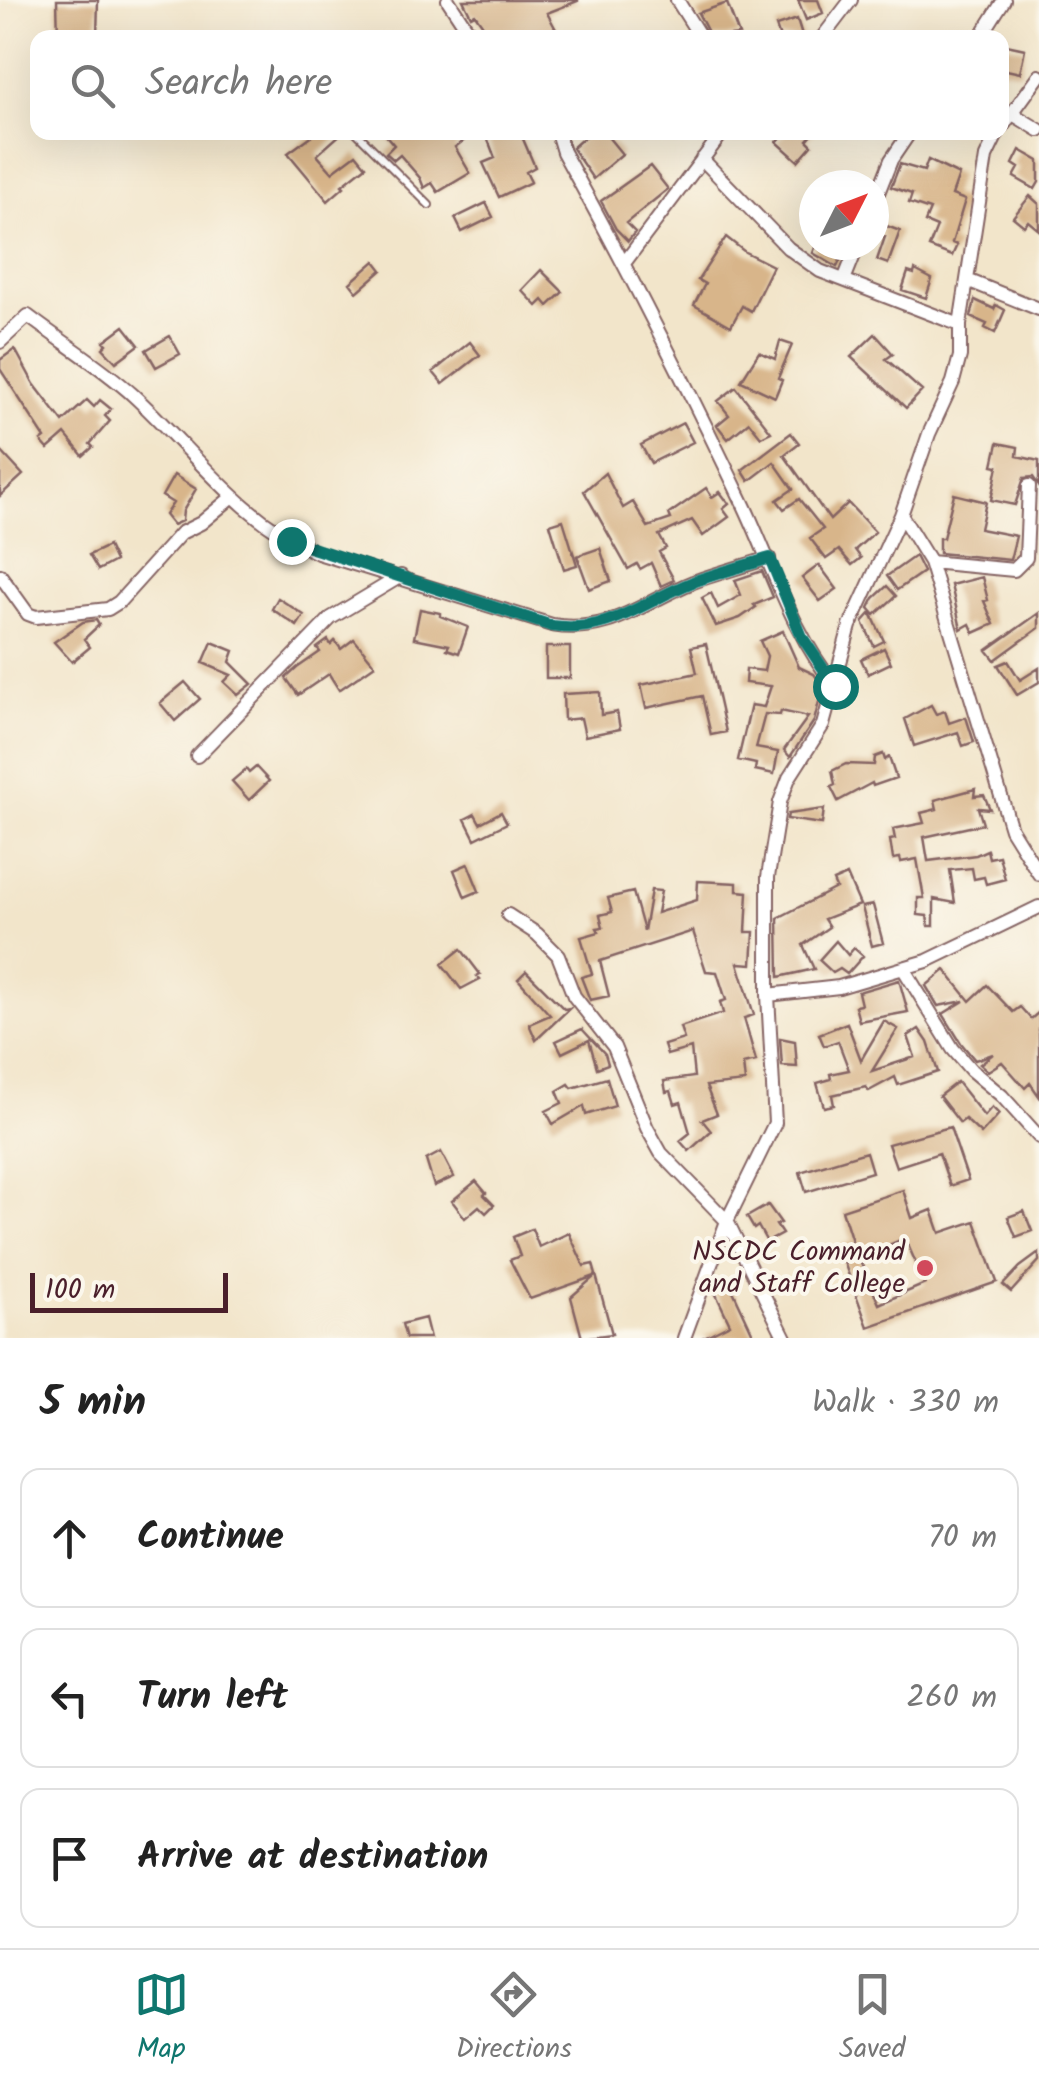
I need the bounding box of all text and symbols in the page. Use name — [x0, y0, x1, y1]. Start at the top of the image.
search box — [30, 30, 1009, 140]
text: Search here — [145, 55, 332, 115]
icon: search — [65, 58, 120, 113]
north arrow — [799, 170, 889, 260]
route end — [269, 519, 315, 565]
route start — [813, 664, 859, 710]
place label: NSCDC Command and Staff College — [692, 1230, 906, 1307]
marker: NSCDC Command and Staff College — [914, 1257, 936, 1279]
scale bar — [30, 1268, 228, 1312]
text: 100 m — [45, 1268, 115, 1313]
text: 5 min — [40, 1370, 146, 1437]
text: Walk · 330 m — [812, 1378, 999, 1429]
text: Continue — [137, 1508, 284, 1568]
icon: ahead — [42, 1511, 97, 1566]
text: 70 m — [928, 1513, 997, 1564]
text: Turn left — [137, 1668, 288, 1728]
icon: left — [42, 1671, 97, 1726]
text: 260 m — [906, 1673, 997, 1724]
text: Arrive at destination — [137, 1828, 488, 1888]
icon: arrive — [42, 1831, 97, 1886]
tab: Map — [134, 1967, 189, 2072]
tab: Directions — [456, 1967, 572, 2072]
tab: Saved — [839, 1967, 905, 2072]

